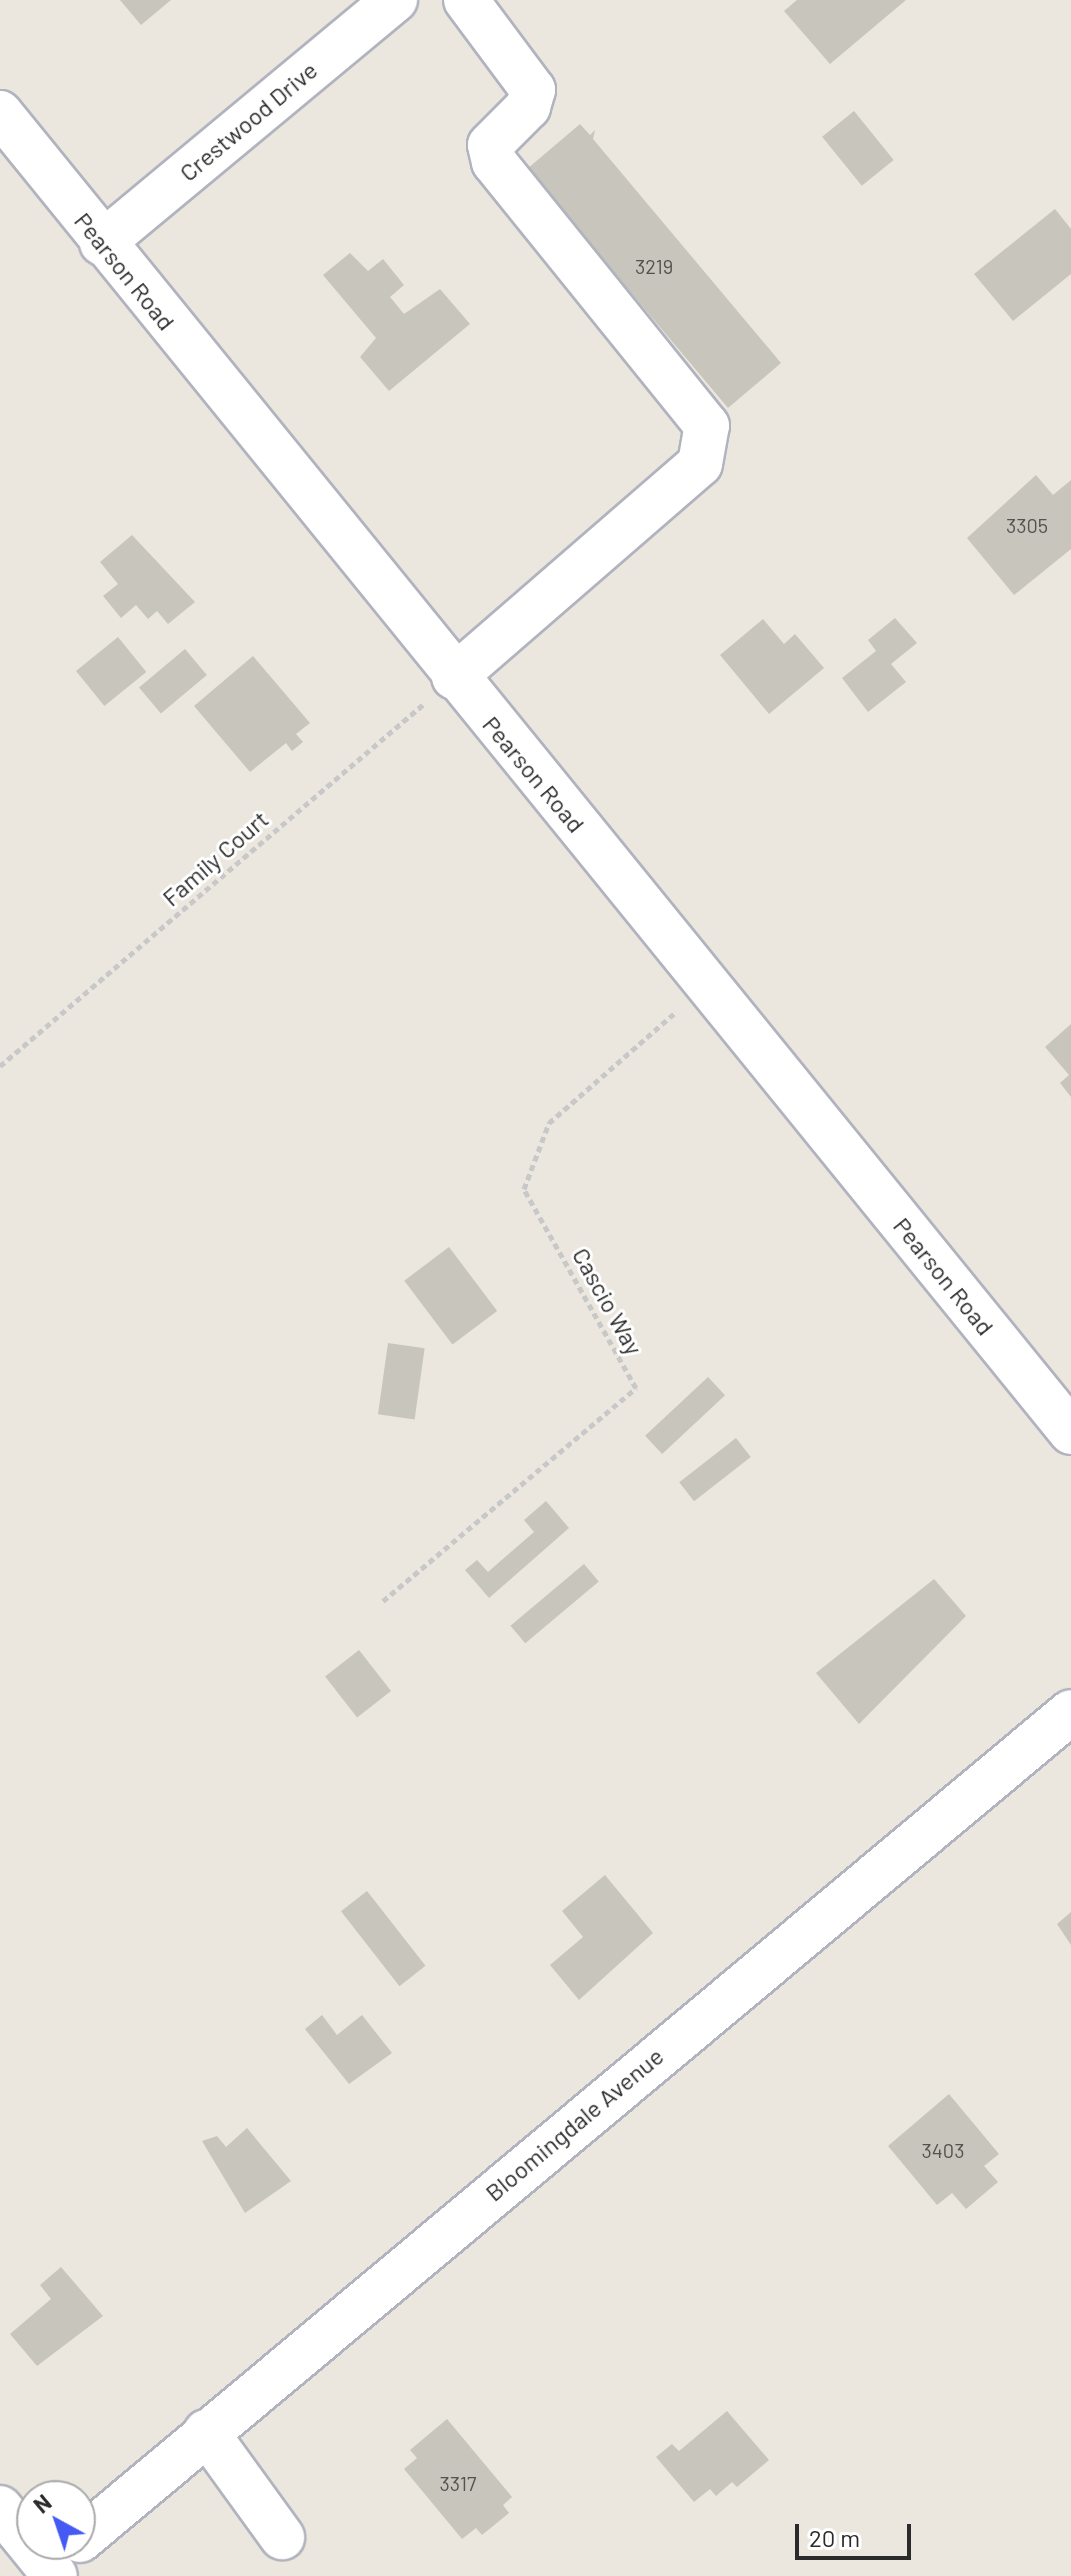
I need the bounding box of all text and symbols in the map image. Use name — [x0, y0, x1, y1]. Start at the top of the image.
street label: Crestwood Drive — [173, 55, 323, 187]
street label: Pearson Road — [69, 206, 181, 336]
house number: 3219 — [635, 254, 673, 278]
house number: 3305 — [1006, 513, 1048, 537]
street label: Pearson Road — [477, 710, 591, 838]
street label: Family Court — [156, 804, 274, 912]
street label: Pearson Road — [888, 1211, 1000, 1341]
street label: Cascio Way — [567, 1243, 649, 1359]
street label: Bloomingdale Avenue — [479, 2041, 669, 2207]
house number: 3403 — [922, 2138, 964, 2162]
house number: 3317 — [440, 2471, 476, 2495]
north arrow — [16, 2480, 96, 2560]
text: N — [28, 2488, 56, 2518]
scale bar — [799, 2508, 915, 2558]
text: 20 m — [809, 2523, 860, 2552]

